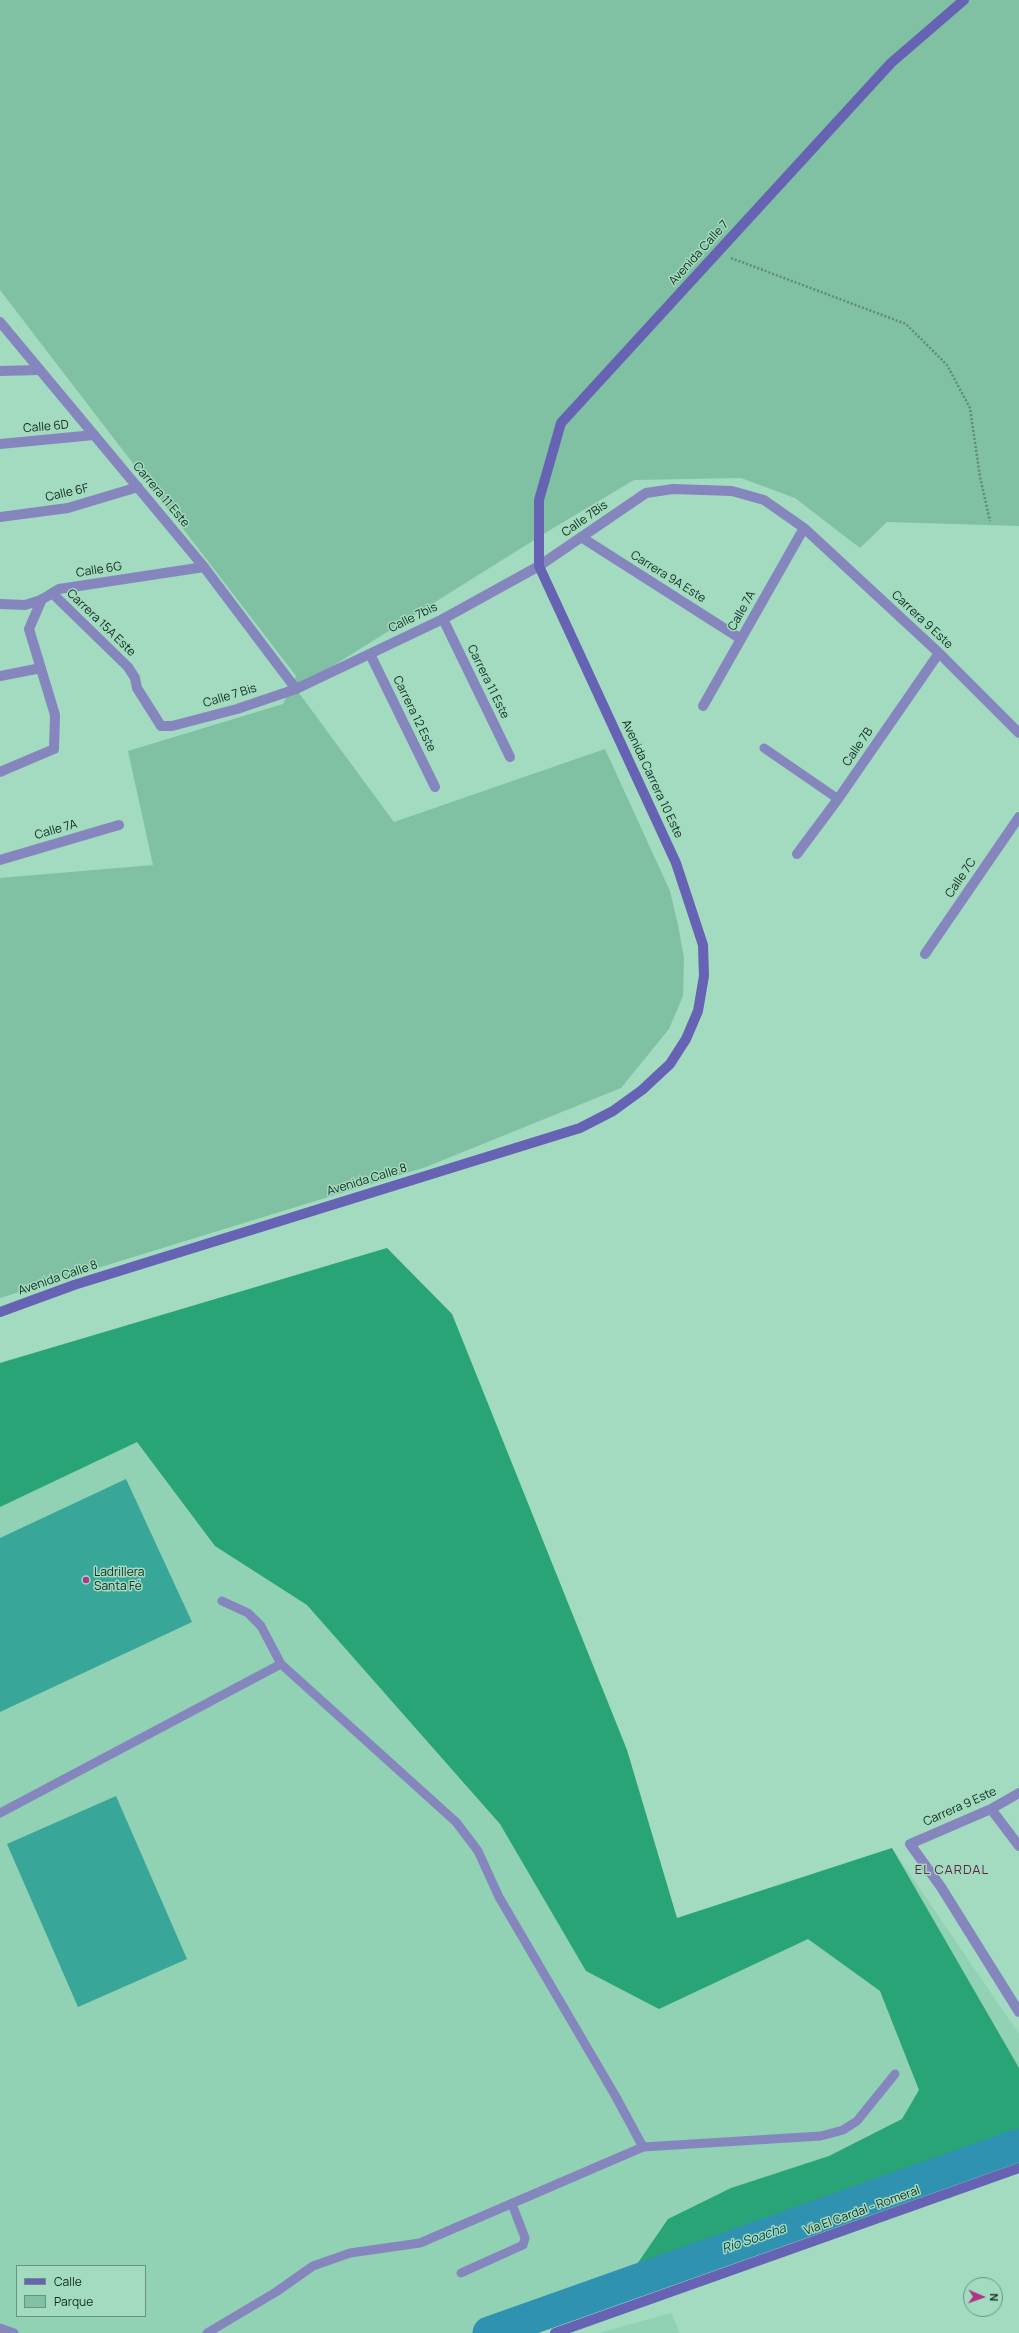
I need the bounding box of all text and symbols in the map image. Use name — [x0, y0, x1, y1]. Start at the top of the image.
street label: Avenida Calle 7 — [666, 218, 732, 288]
street label: Calle 6D — [23, 418, 69, 436]
street label: Carrera 11 Este — [130, 460, 192, 530]
street label: Calle 6F — [44, 481, 90, 505]
street label: Calle 7Bis — [559, 498, 611, 540]
street label: Carrera 9A Este — [628, 548, 708, 606]
street label: Calle 6G — [75, 559, 123, 581]
street label: Carrera 15A Este — [64, 586, 138, 660]
street label: Carrera 9 Este — [888, 588, 956, 652]
street label: Calle 7A — [725, 589, 759, 633]
street label: Calle 7bis — [386, 600, 440, 636]
street label: Carrera 11 Este — [464, 643, 512, 721]
street label: Carrera 12 Este — [389, 674, 439, 754]
street label: Calle 7 Bis — [202, 681, 258, 711]
street label: Avenida Carrera 10 Este — [618, 718, 686, 840]
street label: Calle 7B — [840, 725, 876, 769]
street label: Calle 7A — [33, 817, 79, 843]
street label: Calle 7C — [942, 855, 980, 901]
street label: Avenida Calle 8 — [325, 1161, 409, 1199]
street label: Avenida Calle 8 — [16, 1258, 100, 1298]
place label: Ladrillera Santa Fé — [94, 1566, 144, 1594]
marker: Ladrillera Santa Fé — [81, 1575, 91, 1585]
street label: Carrera 9 Este — [921, 1784, 999, 1830]
district label: EL CARDAL — [915, 1862, 989, 1878]
street label: Vía El Cardal - Romeral — [802, 2183, 922, 2239]
water label: Río Soacha — [720, 2221, 788, 2257]
legend — [16, 2265, 146, 2317]
text: Calle — [54, 2273, 82, 2290]
north arrow — [963, 2277, 1003, 2317]
text: Parque — [54, 2293, 93, 2310]
text: N — [987, 2293, 1002, 2302]

